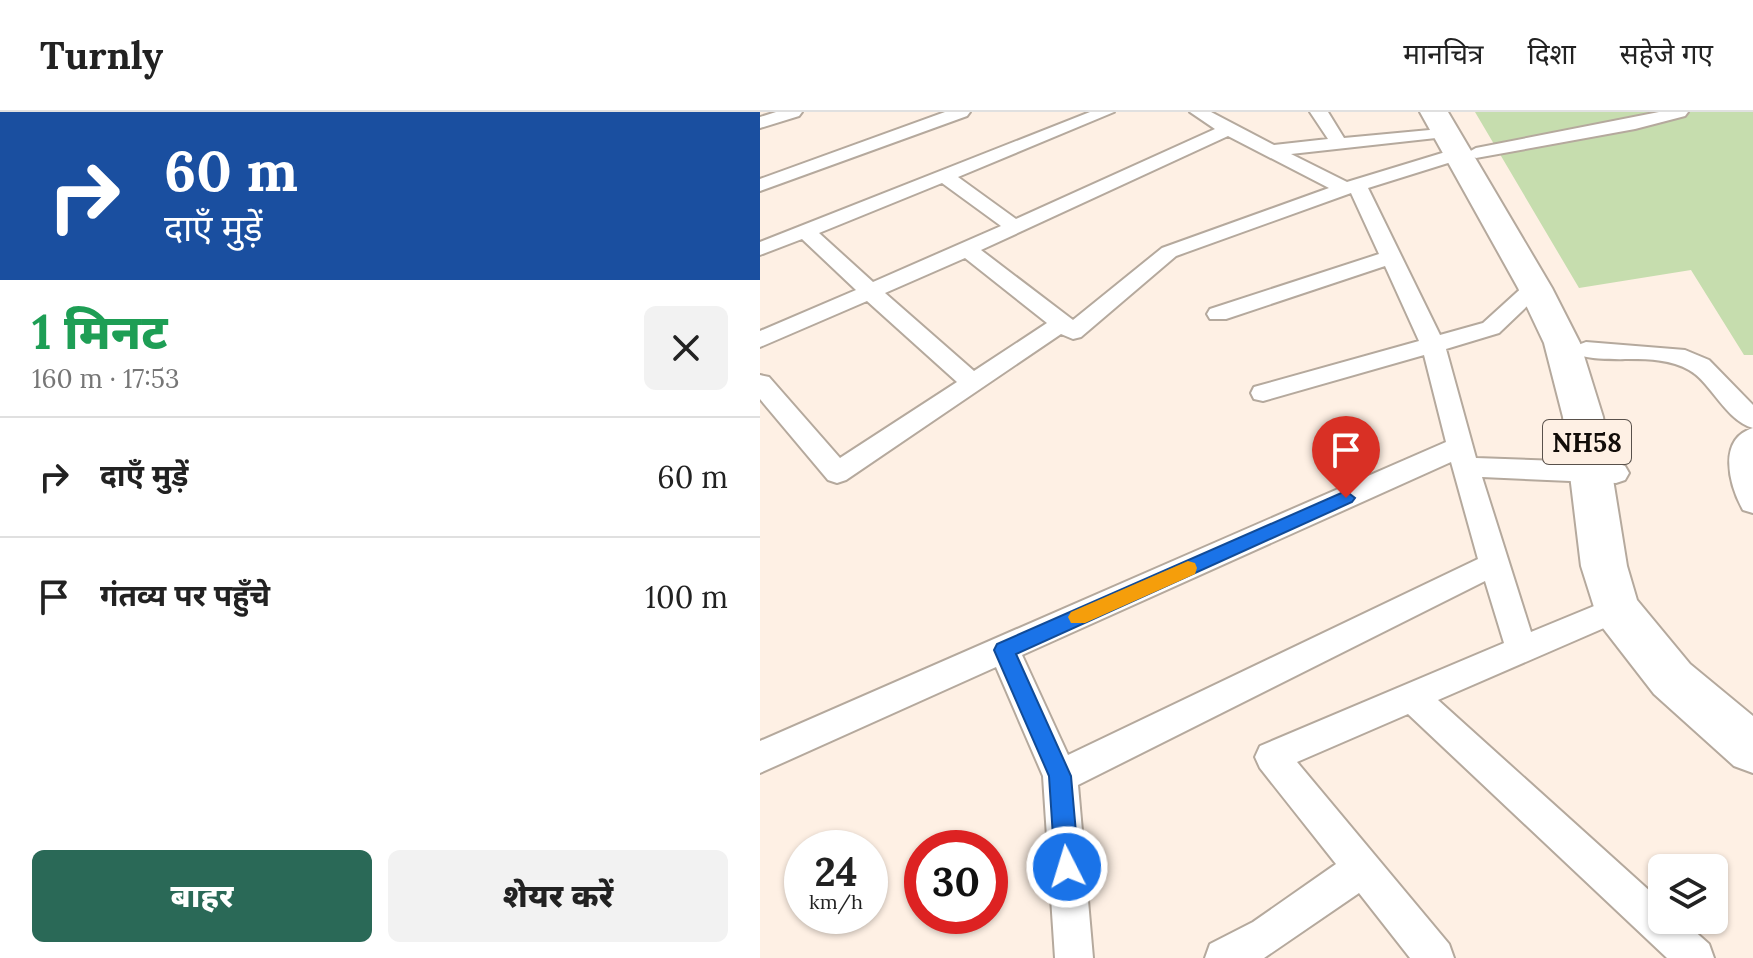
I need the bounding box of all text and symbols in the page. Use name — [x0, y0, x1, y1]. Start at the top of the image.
text: Turnly — [40, 31, 163, 79]
text: मानचित्र — [1403, 36, 1483, 72]
text: दिशा — [1527, 36, 1576, 72]
text: सहेजे गए — [1620, 36, 1713, 72]
text: 60 m — [164, 135, 298, 206]
icon: right — [32, 144, 136, 248]
text: दाएँ मुड़ें — [164, 205, 263, 251]
text: 1 मिनट — [32, 301, 167, 362]
button: close — [644, 306, 728, 390]
text: 160 m · 17:53 — [32, 362, 180, 395]
pin — [1312, 416, 1380, 498]
road number: NH58 — [1543, 420, 1631, 464]
icon: arrive — [1324, 428, 1368, 472]
icon: right — [32, 455, 76, 499]
text: दाएँ मुड़ें — [100, 456, 188, 494]
text: 60 m — [657, 458, 728, 496]
icon: arrive — [32, 575, 76, 619]
text: गंतव्य पर पहुँचे — [100, 576, 270, 614]
text: 100 m — [645, 578, 728, 616]
position arrow — [1025, 825, 1109, 909]
speed limit sign: 30 — [904, 830, 1008, 934]
text: 24 — [814, 846, 858, 897]
button: बाहर — [32, 850, 372, 942]
button: शेयर करें — [388, 850, 728, 942]
map controls — [1648, 854, 1728, 934]
button: layers — [1648, 854, 1728, 934]
text: km/h — [809, 889, 863, 914]

